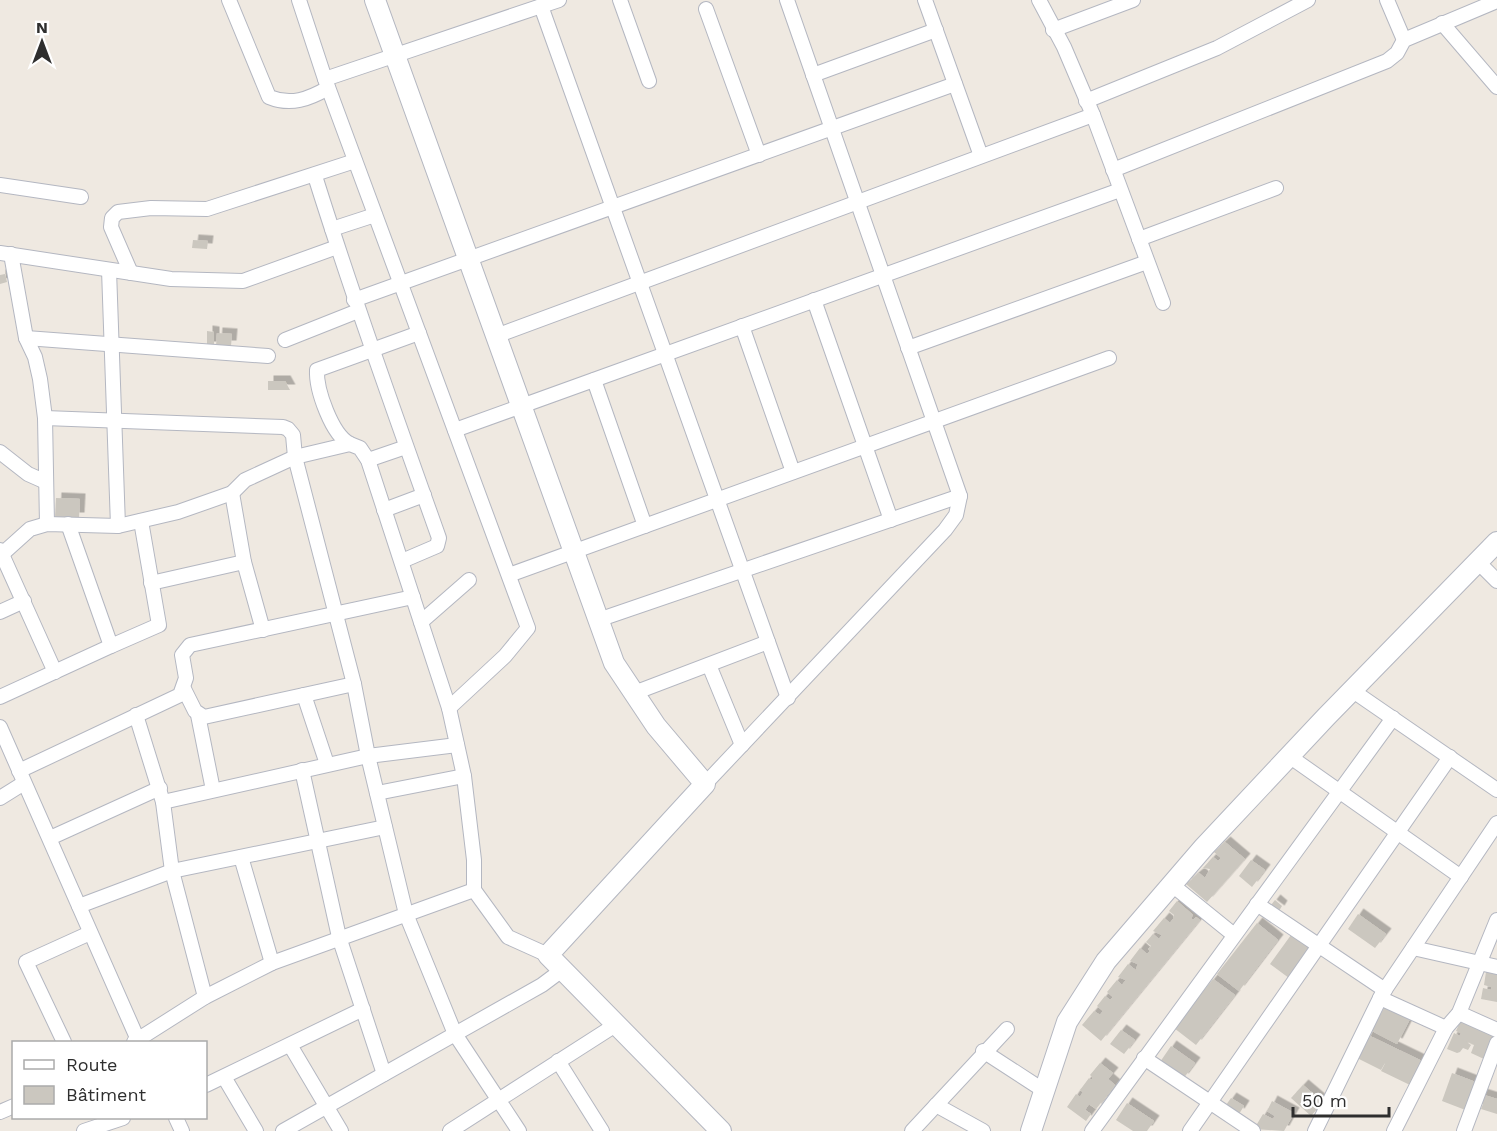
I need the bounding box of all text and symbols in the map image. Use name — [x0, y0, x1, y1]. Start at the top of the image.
north arrow — [12, 12, 72, 72]
text: N — [36, 18, 48, 37]
legend — [12, 1041, 207, 1119]
text: Route — [66, 1054, 118, 1075]
scale bar — [1293, 1080, 1389, 1118]
text: Bâtiment — [66, 1084, 146, 1105]
text: 50 m — [1302, 1090, 1347, 1111]

